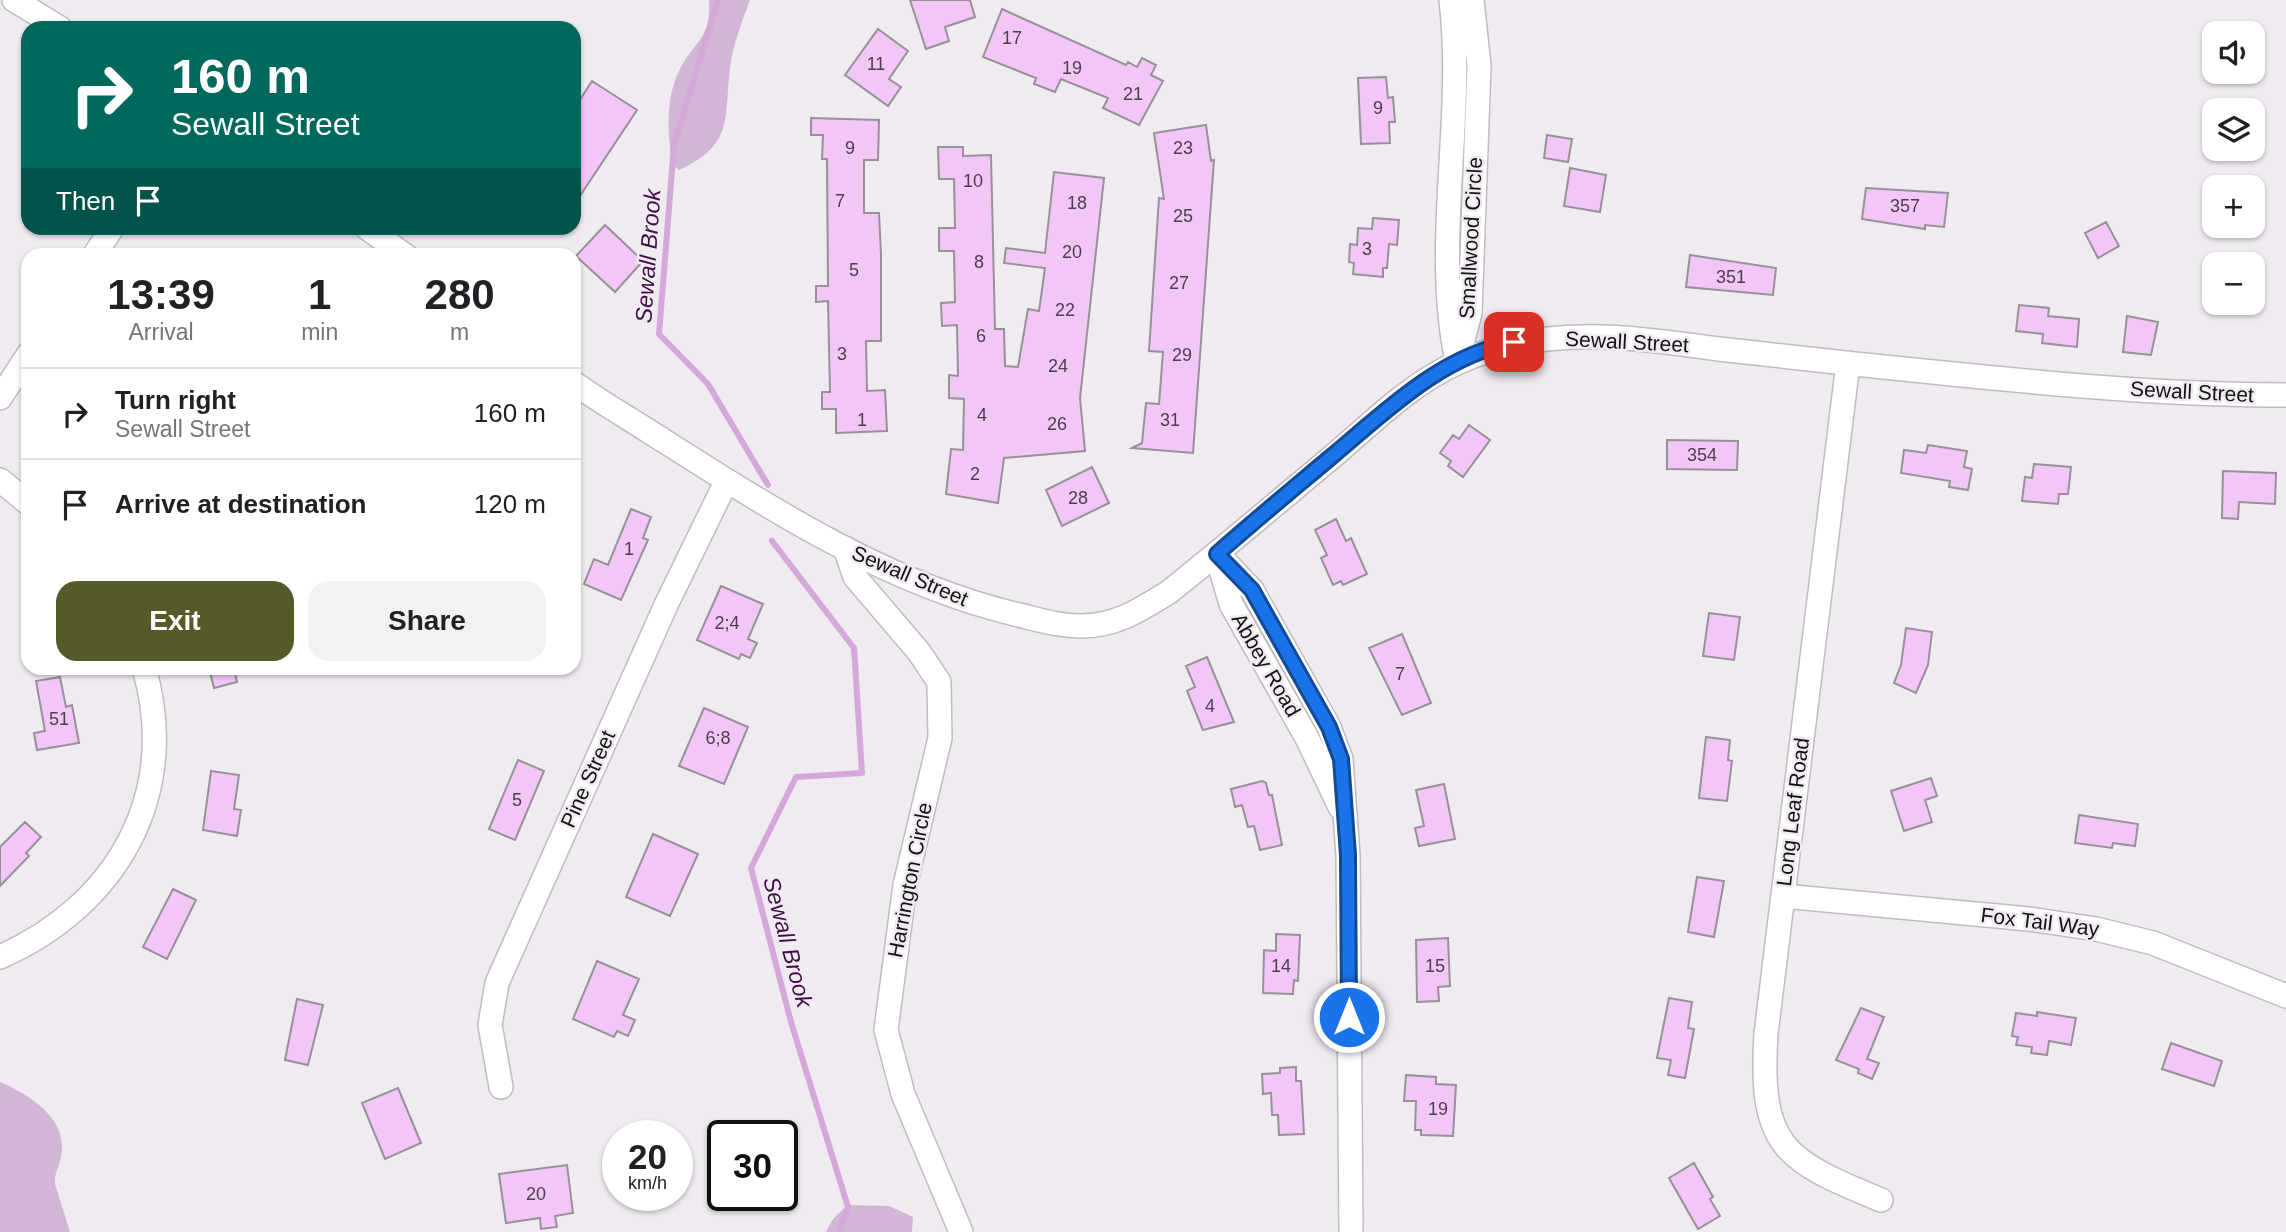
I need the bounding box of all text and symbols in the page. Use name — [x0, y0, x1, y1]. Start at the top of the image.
map controls — [2202, 21, 2265, 315]
button: sound — [2202, 21, 2265, 84]
house number: 17 — [1002, 28, 1022, 48]
icon: right — [56, 49, 147, 140]
text: 160 m — [171, 49, 310, 103]
house number: 11 — [867, 54, 885, 74]
house number: 19 — [1062, 58, 1082, 78]
house number: 21 — [1123, 84, 1143, 104]
house number: 9 — [1373, 98, 1383, 118]
button: layers — [2202, 98, 2265, 161]
text: Sewall Street — [171, 106, 360, 142]
house number: 9 — [845, 138, 855, 158]
house number: 23 — [1173, 138, 1193, 158]
street label: Smallwood Circle — [1455, 156, 1486, 320]
house number: 10 — [963, 171, 983, 191]
button: + — [2202, 175, 2265, 238]
icon: arrive — [129, 182, 167, 220]
text: Then — [56, 186, 115, 216]
water label: Sewall Brook — [630, 187, 666, 324]
house number: 7 — [835, 191, 845, 211]
house number: 18 — [1067, 193, 1087, 213]
house number: 357 — [1890, 196, 1920, 216]
house number: 25 — [1173, 206, 1193, 226]
house number: 3 — [1362, 239, 1372, 259]
house number: 20 — [1062, 242, 1082, 262]
house number: 8 — [974, 252, 984, 272]
button: − — [2202, 252, 2265, 315]
house number: 5 — [849, 260, 859, 280]
house number: 351 — [1716, 267, 1746, 287]
text: 13:39 — [107, 271, 215, 318]
text: 1 — [308, 271, 331, 318]
text: 280 — [425, 271, 495, 318]
house number: 27 — [1169, 273, 1189, 293]
house number: 22 — [1055, 300, 1075, 320]
pin — [1484, 312, 1544, 372]
text: Arrival — [128, 319, 194, 345]
text: min — [301, 319, 338, 345]
text: m — [450, 319, 469, 345]
icon: arrive — [1495, 323, 1533, 361]
house number: 6 — [976, 326, 986, 346]
street label: Sewall Street — [1565, 327, 1690, 356]
house number: 3 — [837, 344, 847, 364]
house number: 29 — [1172, 345, 1192, 365]
house number: 24 — [1048, 356, 1068, 376]
street label: Sewall Street — [2130, 377, 2255, 406]
text: Turn right — [115, 385, 236, 415]
icon: right — [56, 395, 94, 433]
text: 160 m — [474, 398, 546, 428]
house number: 4 — [977, 405, 987, 425]
house number: 1 — [857, 410, 867, 430]
house number: 31 — [1160, 410, 1180, 430]
house number: 26 — [1047, 414, 1067, 434]
text: Sewall Street — [115, 416, 251, 442]
house number: 354 — [1687, 445, 1717, 465]
house number: 2 — [970, 464, 980, 484]
icon: arrive — [56, 486, 94, 524]
house number: 28 — [1068, 488, 1088, 508]
text: Arrive at destination — [115, 489, 366, 519]
text: 120 m — [474, 489, 546, 519]
house number: 1 — [624, 539, 634, 559]
street label: Sewall Street — [849, 541, 972, 610]
button: Exit — [56, 581, 294, 661]
button: Share — [308, 581, 546, 661]
street label: Abbey Road — [1228, 609, 1305, 721]
house number: 2;4 — [714, 613, 740, 633]
house number: 7 — [1395, 664, 1405, 684]
house number: 4 — [1205, 696, 1215, 716]
house number: 51 — [49, 709, 69, 729]
street label: Pine Street — [556, 727, 619, 831]
house number: 6;8 — [705, 728, 731, 748]
street label: Long Leaf Road — [1772, 736, 1813, 888]
house number: 5 — [512, 790, 522, 810]
street label: Harrington Circle — [883, 800, 936, 959]
water label: Sewall Brook — [758, 874, 818, 1012]
street label: Fox Tail Way — [1980, 903, 2101, 940]
house number: 14 — [1271, 956, 1291, 976]
house number: 15 — [1425, 956, 1445, 976]
position arrow — [1312, 980, 1386, 1054]
house number: 19 — [1428, 1099, 1448, 1119]
speed limit sign: 30 — [707, 1120, 798, 1211]
text: 20 — [628, 1137, 667, 1176]
text: km/h — [628, 1173, 667, 1193]
house number: 20 — [526, 1184, 546, 1204]

